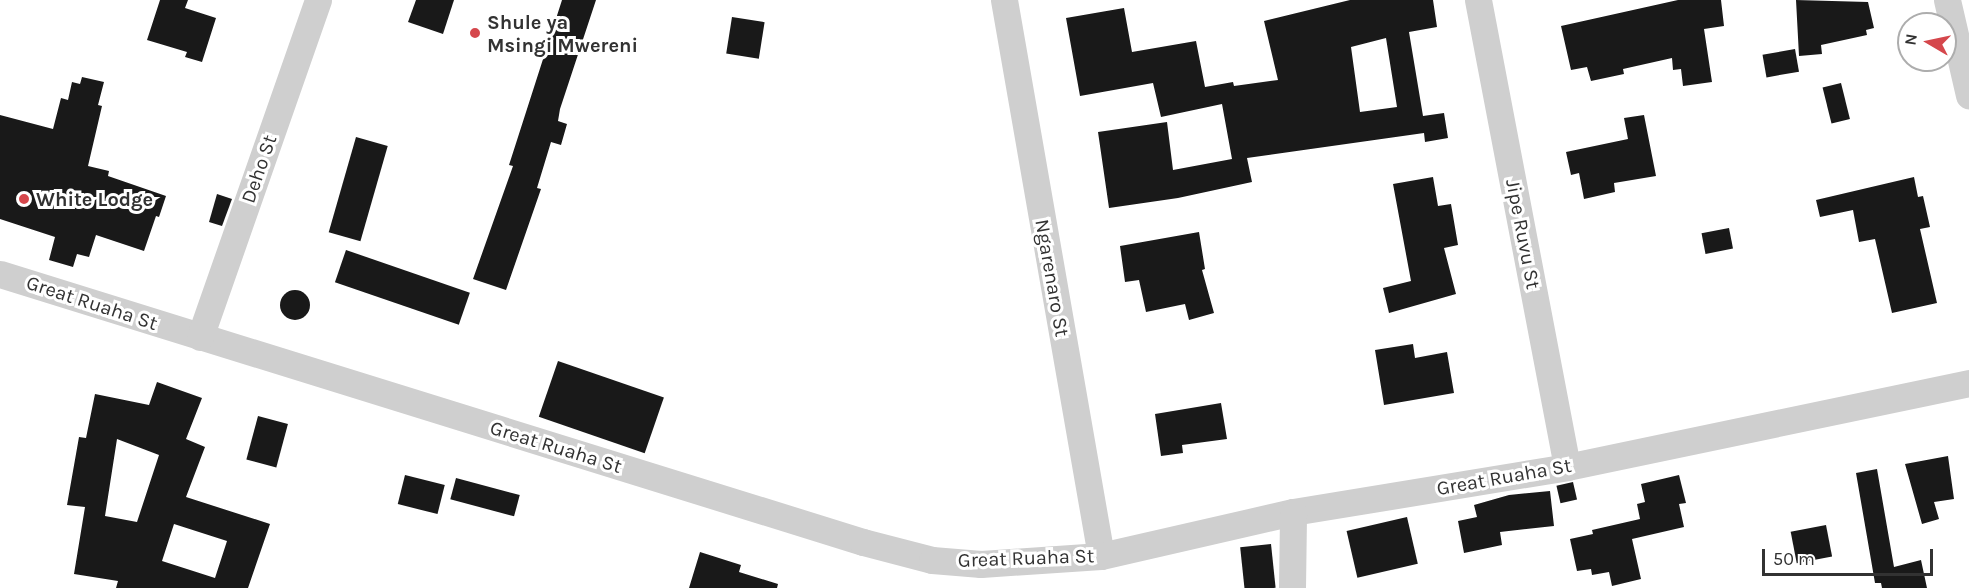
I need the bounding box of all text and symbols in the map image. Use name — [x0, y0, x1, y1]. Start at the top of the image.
place label: Shule ya Msingi Mwereni — [487, 10, 638, 57]
north arrow — [1897, 12, 1957, 72]
marker: Shule ya Msingi Mwereni — [468, 26, 482, 40]
text: N — [1900, 32, 1921, 47]
street label: Deho St — [236, 132, 282, 206]
street label: Jipe Ruvu St — [1501, 177, 1545, 291]
place label: White Lodge — [36, 187, 153, 211]
marker: White Lodge — [17, 192, 31, 206]
street label: Ngarenaro St — [1030, 217, 1074, 339]
street label: Great Ruaha St — [23, 271, 161, 335]
street label: Great Ruaha St — [487, 416, 625, 478]
street label: Great Ruaha St — [1435, 453, 1573, 501]
scale bar — [1765, 537, 1936, 575]
street label: Great Ruaha St — [957, 544, 1095, 572]
text: 50 m — [1773, 548, 1815, 570]

